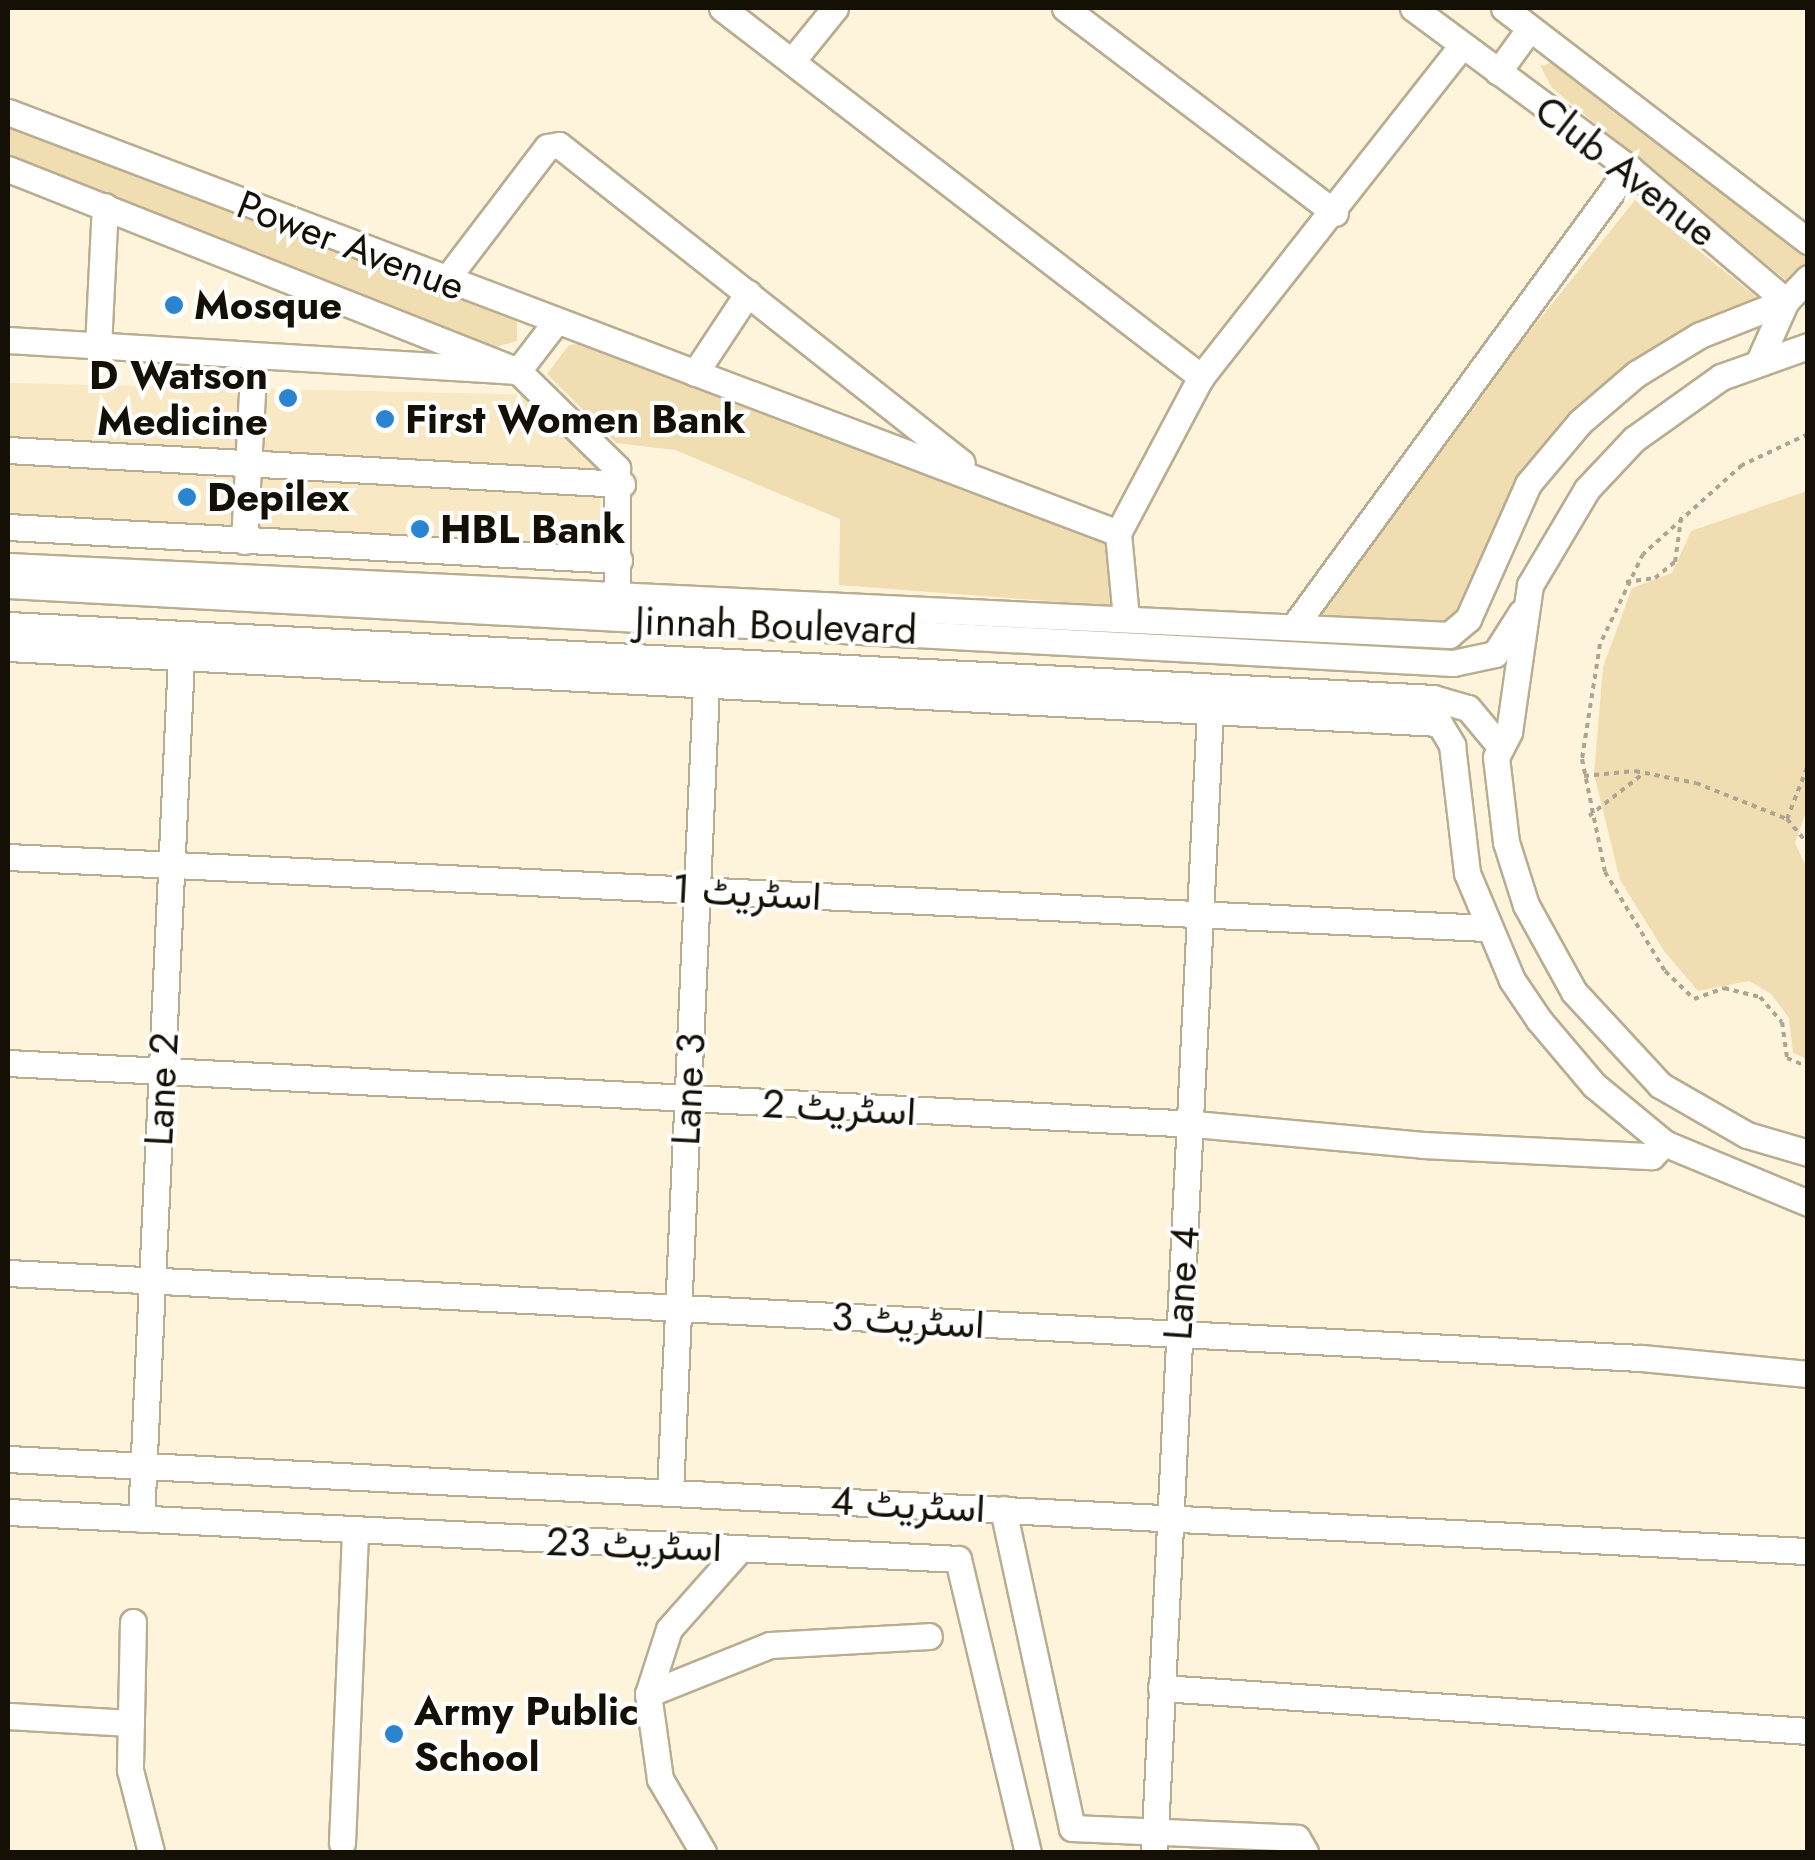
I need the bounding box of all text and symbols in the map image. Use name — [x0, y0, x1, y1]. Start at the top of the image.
street label: Club Avenue — [1526, 85, 1726, 257]
street label: Power Avenue — [231, 180, 471, 310]
place label: Mosque — [194, 281, 342, 329]
marker: Mosque — [163, 294, 185, 316]
place label: D Watson Medicine — [89, 351, 268, 445]
marker: D Watson Medicine — [277, 387, 299, 409]
place label: First Women Bank — [405, 395, 745, 443]
marker: First Women Bank — [374, 408, 396, 430]
place label: Depilex — [207, 473, 349, 521]
marker: Depilex — [176, 486, 198, 508]
place label: HBL Bank — [440, 505, 625, 553]
marker: HBL Bank — [409, 518, 431, 540]
street label: Jinnah Boulevard — [634, 596, 918, 654]
street label: اسٹریٹ 1 — [671, 864, 823, 920]
street label: Lane 2 — [134, 1031, 188, 1147]
street label: Lane 3 — [661, 1031, 715, 1147]
street label: اسٹریٹ 2 — [761, 1079, 917, 1135]
street label: Lane 4 — [1153, 1224, 1209, 1342]
street label: اسٹریٹ 3 — [830, 1292, 986, 1348]
street label: اسٹریٹ 4 — [829, 1476, 987, 1532]
street label: اسٹریٹ 23 — [545, 1517, 723, 1571]
place label: Army Public School — [414, 1687, 639, 1781]
marker: Army Public School — [383, 1723, 405, 1745]

